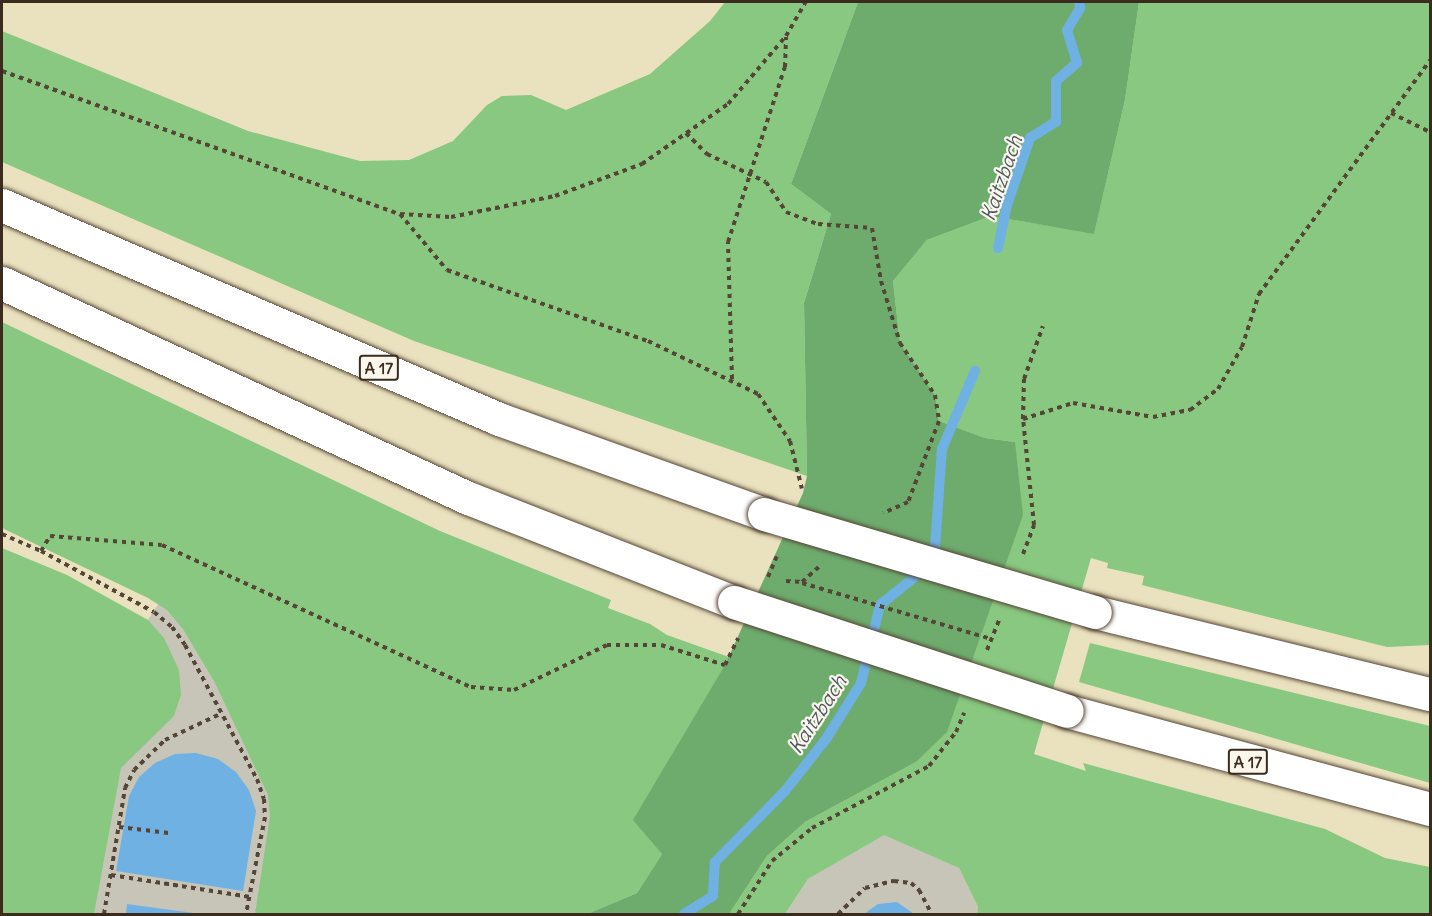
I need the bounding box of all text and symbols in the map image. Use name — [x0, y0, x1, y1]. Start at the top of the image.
water label: Kaitzbach — [975, 132, 1027, 224]
road number: A 17 — [358, 355, 400, 381]
water label: Kaitzbach — [783, 670, 851, 758]
road number: A 17 — [1227, 749, 1269, 775]

